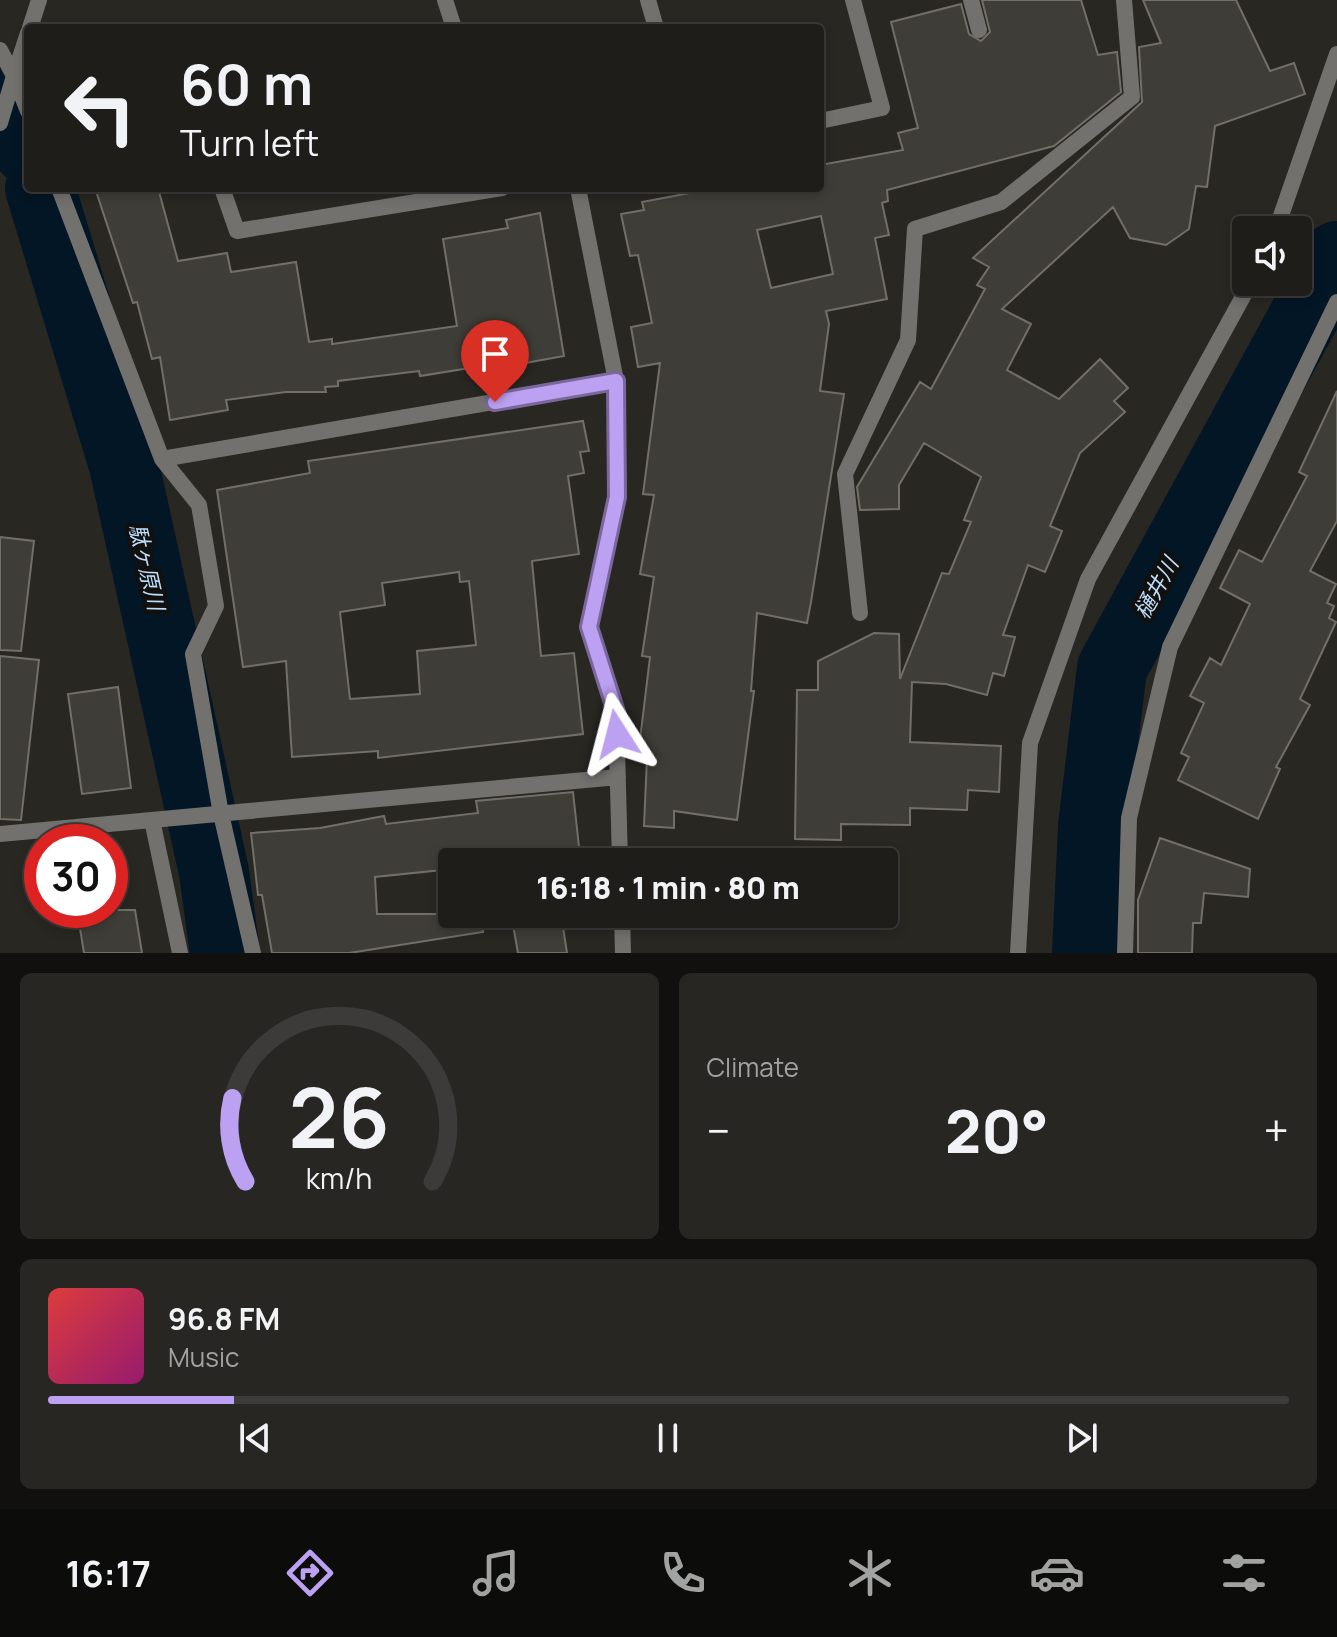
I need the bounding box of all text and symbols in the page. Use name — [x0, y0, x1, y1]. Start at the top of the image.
text: 60 m — [180, 45, 313, 122]
icon: left — [48, 56, 152, 160]
text: Turn left — [180, 118, 319, 167]
map controls — [1232, 216, 1312, 296]
button: sound — [1232, 216, 1312, 296]
pin — [461, 320, 529, 402]
icon: arrive — [473, 332, 517, 376]
water label: 駄ヶ原川 — [122, 521, 172, 615]
water label: 樋井川 — [1127, 550, 1186, 624]
position arrow — [575, 692, 659, 776]
speed limit sign: 30 — [24, 824, 128, 928]
text: 16:18 · 1 min · 80 m — [536, 867, 800, 908]
text: Climate — [707, 1049, 799, 1085]
text: 26 — [289, 1059, 390, 1173]
text: 20° — [945, 1089, 1049, 1171]
text: − — [707, 1100, 730, 1160]
text: + — [1264, 1100, 1289, 1160]
text: km/h — [306, 1159, 372, 1198]
text: 96.8 FM — [168, 1298, 280, 1339]
text: Music — [168, 1339, 239, 1375]
icon: previous — [233, 1416, 277, 1460]
icon: pause — [646, 1416, 690, 1460]
icon: next — [1060, 1416, 1104, 1460]
icon: directions — [282, 1545, 338, 1601]
icon: music — [468, 1545, 524, 1601]
icon: phone — [655, 1545, 711, 1601]
icon: climate — [842, 1545, 898, 1601]
icon: car — [1029, 1545, 1085, 1601]
icon: filters — [1216, 1545, 1272, 1601]
text: 16:17 — [65, 1549, 151, 1598]

